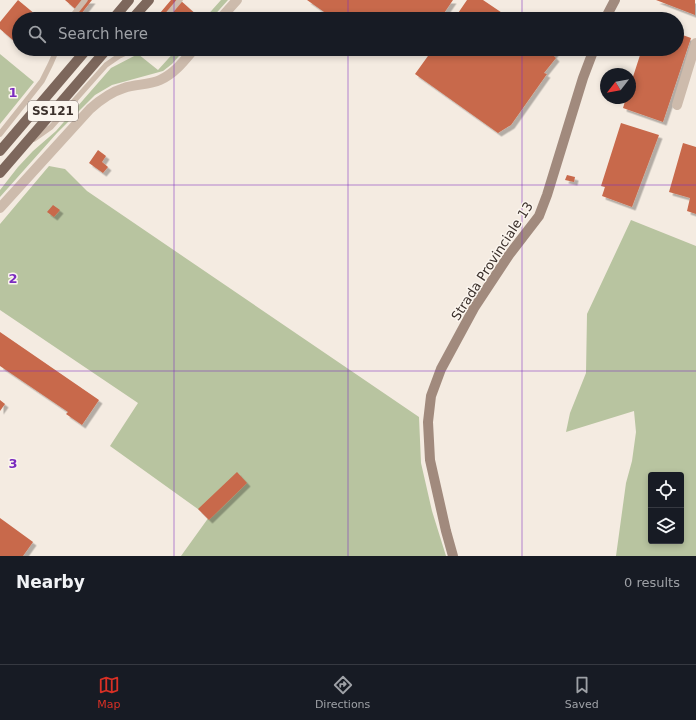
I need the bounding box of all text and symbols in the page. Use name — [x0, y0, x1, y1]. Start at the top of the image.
search box — [12, 12, 684, 56]
icon: search — [26, 23, 48, 45]
text: Search here — [58, 25, 148, 43]
north arrow — [600, 68, 636, 104]
text: 1 — [8, 85, 18, 100]
road number: SS121 — [28, 101, 78, 121]
street label: Strada Provinciale 13 — [448, 199, 536, 323]
text: 2 — [8, 271, 18, 286]
text: 3 — [8, 456, 18, 471]
map controls — [648, 472, 684, 544]
button: locate — [648, 472, 684, 508]
button: layers — [648, 508, 684, 544]
text: Nearby — [16, 572, 85, 592]
text: 0 results — [624, 575, 680, 590]
tab: Map — [97, 674, 120, 711]
tab: Directions — [315, 674, 370, 711]
tab: Saved — [565, 674, 599, 711]

